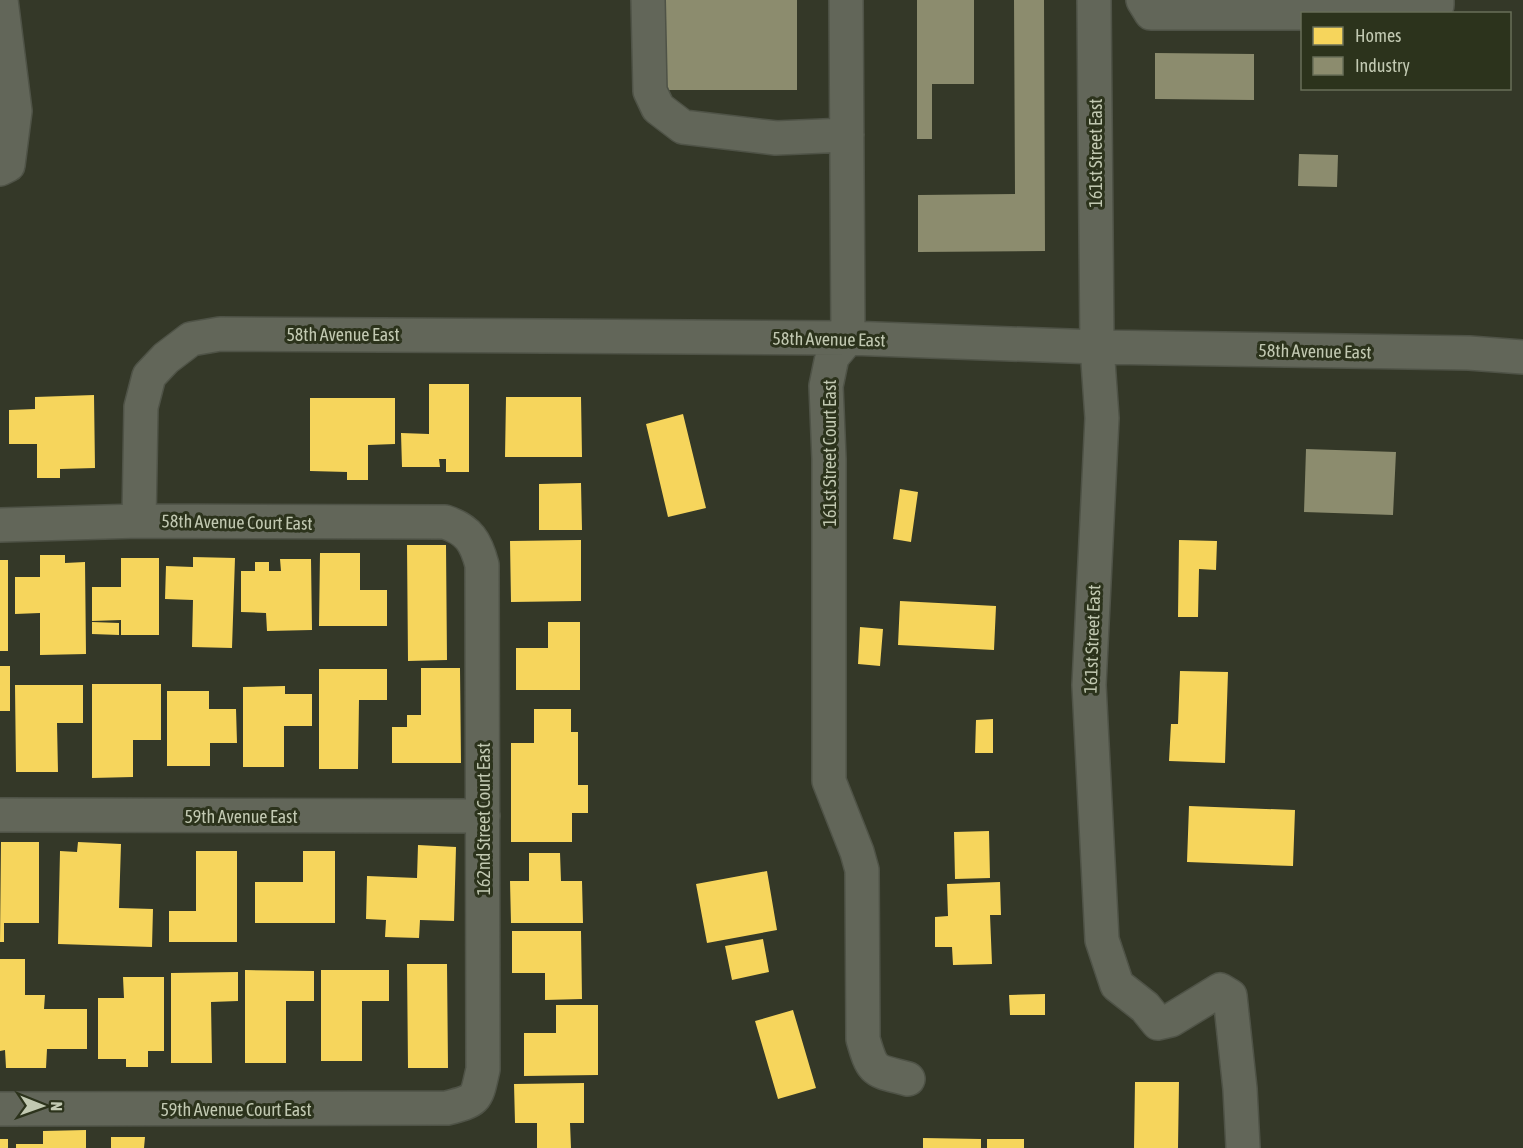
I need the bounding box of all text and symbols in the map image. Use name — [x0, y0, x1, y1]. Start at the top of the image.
legend — [1301, 12, 1511, 90]
text: Homes — [1355, 25, 1401, 46]
text: Industry — [1355, 55, 1410, 76]
street label: 161st Street East — [1085, 99, 1106, 207]
street label: 58th Avenue East — [286, 324, 400, 345]
street label: 58th Avenue East — [772, 328, 886, 350]
street label: 58th Avenue East — [1258, 340, 1372, 362]
street label: 161st Street Court East — [819, 380, 840, 526]
street label: 58th Avenue Court East — [161, 510, 313, 534]
street label: 161st Street East — [1080, 584, 1104, 694]
street label: 162nd Street Court East — [473, 743, 494, 895]
street label: 59th Avenue East — [184, 806, 298, 827]
north arrow — [12, 1076, 72, 1136]
street label: 59th Avenue Court East — [160, 1099, 312, 1120]
text: N — [48, 1101, 66, 1111]

